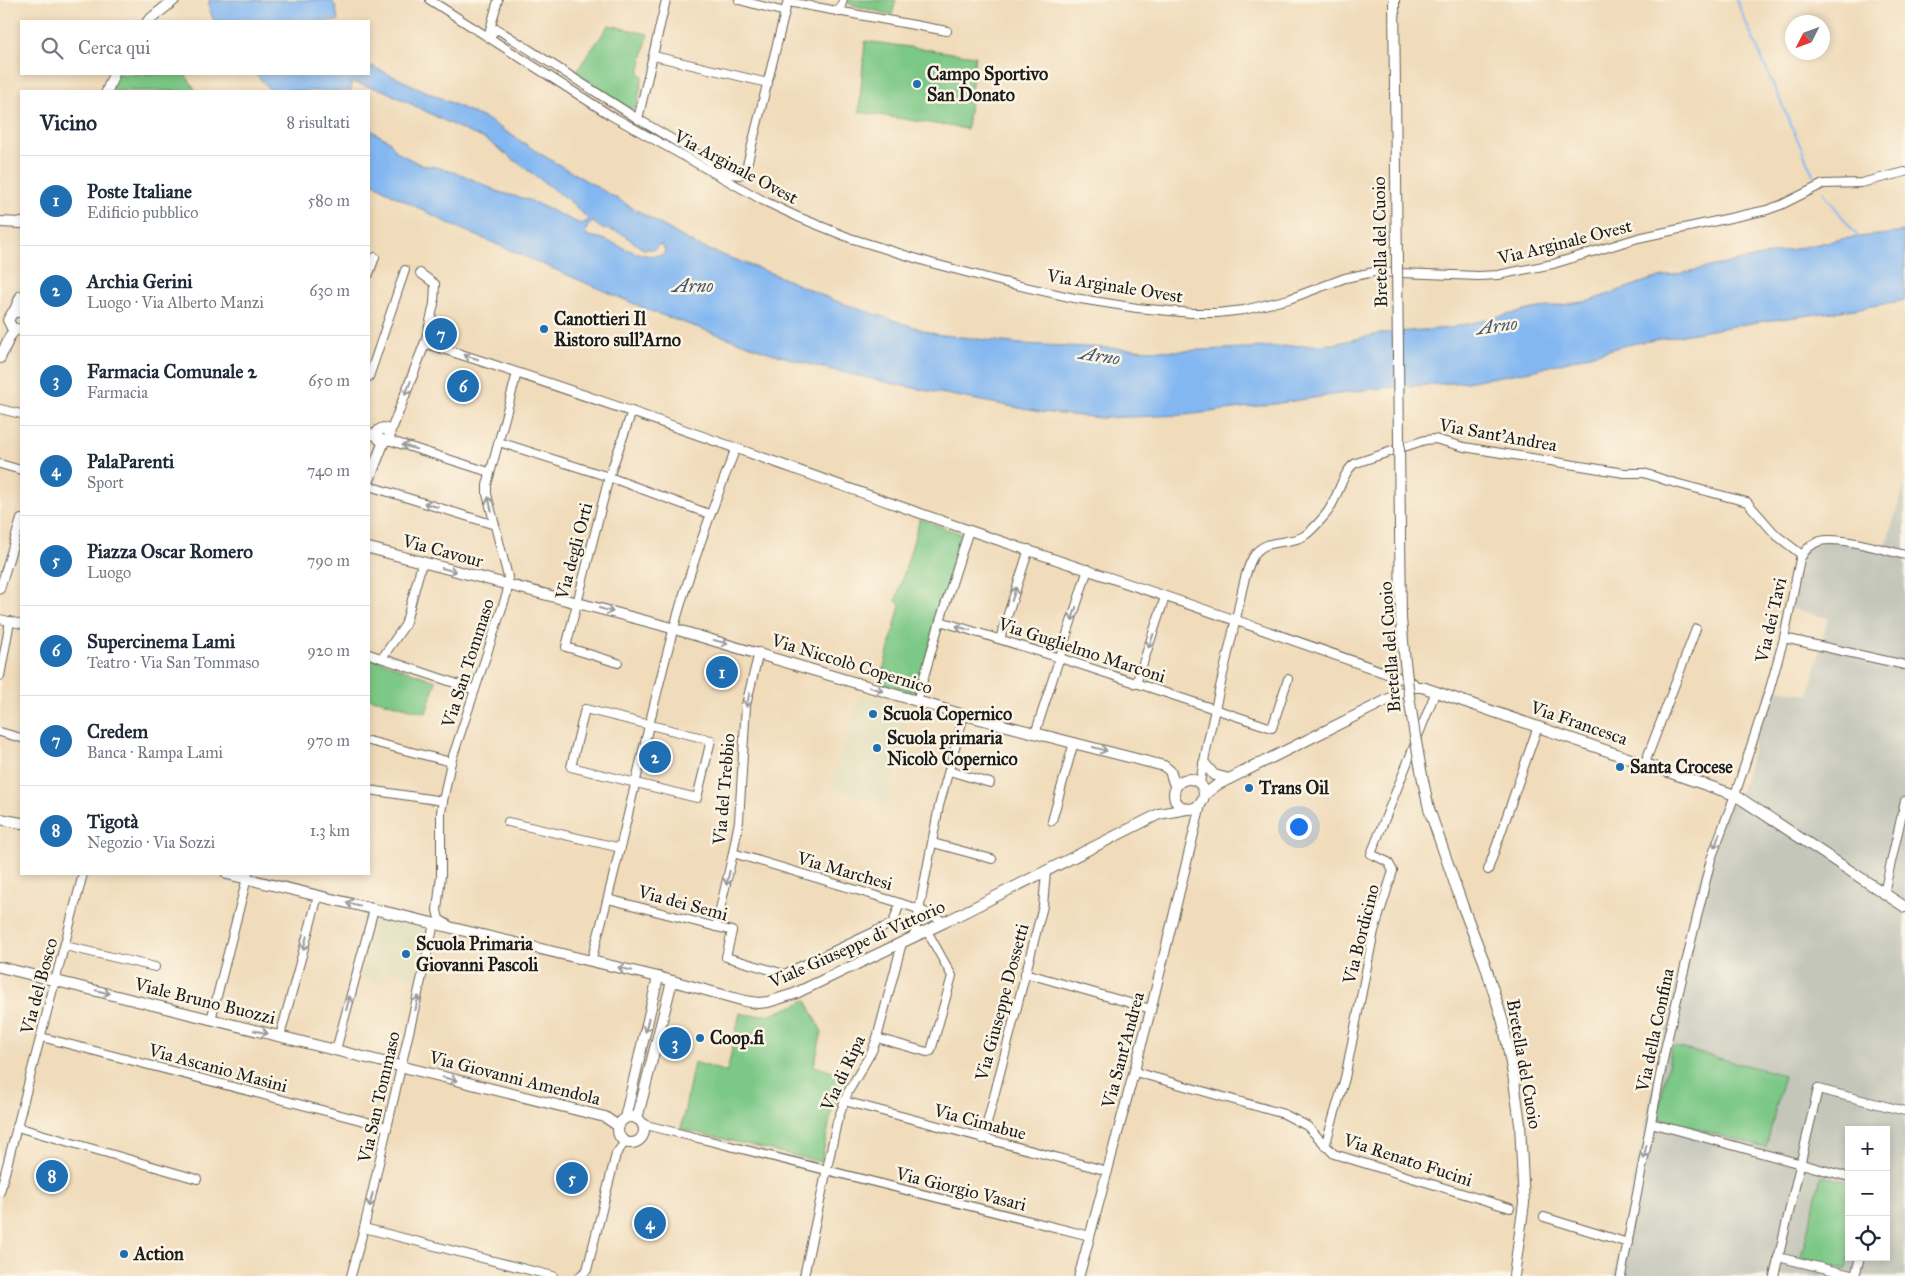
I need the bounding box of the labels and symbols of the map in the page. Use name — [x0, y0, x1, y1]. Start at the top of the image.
north arrow — [1785, 15, 1830, 60]
place label: Campo Sportivo San Donato — [927, 63, 1048, 106]
marker: Campo Sportivo San Donato — [911, 78, 923, 90]
street label: Via Arginale Ovest — [669, 125, 802, 210]
street label: Bretella del Cuoio — [1368, 176, 1392, 308]
street label: Via Arginale Ovest — [1495, 215, 1635, 270]
street label: Via Arginale Ovest — [1044, 264, 1185, 309]
water label: Arno — [670, 274, 714, 297]
place label: Canottieri Il Ristoro sull'Arno — [554, 308, 681, 351]
water label: Arno — [1473, 312, 1519, 340]
pin: 7 — [425, 315, 457, 353]
marker: Canottieri Il Ristoro sull'Arno — [538, 323, 550, 335]
water label: Arno — [1076, 341, 1122, 370]
one-way arrow — [463, 352, 479, 362]
pin: 6 — [447, 367, 479, 405]
one-way arrow — [403, 380, 413, 395]
street label: Via Sant'Andrea — [1436, 414, 1559, 456]
one-way arrow — [402, 442, 418, 452]
one-way arrow — [485, 496, 494, 512]
one-way arrow — [424, 500, 440, 510]
street label: Via degli Orti — [550, 500, 598, 603]
street label: Via Cavour — [399, 529, 486, 572]
one-way arrow — [441, 566, 457, 575]
street label: Via dei Tavi — [1750, 575, 1791, 666]
street label: Bretella del Cuoio — [1374, 581, 1406, 713]
one-way arrow — [1010, 586, 1020, 602]
street label: Via San Tommaso — [437, 596, 499, 731]
one-way arrow — [1069, 605, 1078, 621]
one-way arrow — [598, 606, 614, 616]
street label: Via Guglielmo Marconi — [994, 612, 1168, 688]
one-way arrow — [956, 622, 972, 632]
street label: Via Niccolò Copernico — [768, 629, 935, 699]
one-way arrow — [1146, 632, 1155, 648]
one-way arrow — [712, 638, 728, 647]
pin: 1 — [706, 653, 738, 691]
one-way arrow — [868, 685, 884, 695]
one-way arrow — [742, 692, 752, 708]
street label: Via Francesca — [1527, 696, 1631, 750]
place label: Scuola Copernico — [883, 703, 1012, 726]
marker: Scuola Copernico — [867, 708, 879, 720]
place label: Scuola primaria Nicolò Copernico — [887, 727, 1018, 771]
street label: Via del Trebbio — [708, 732, 740, 847]
pin: 2 — [639, 738, 671, 776]
marker: Scuola primaria Nicolò Copernico — [871, 742, 883, 754]
one-way arrow — [1091, 745, 1107, 754]
place label: Santa Crocese — [1630, 756, 1733, 778]
marker: Santa Crocese — [1614, 761, 1626, 773]
place label: Trans Oil — [1258, 777, 1330, 799]
marker: Trans Oil — [1243, 782, 1255, 794]
your location — [1286, 814, 1312, 840]
one-way arrow — [1712, 832, 1721, 848]
street label: Via Marchesi — [794, 847, 895, 895]
one-way arrow — [723, 870, 732, 886]
street label: Via dei Semi — [635, 880, 730, 926]
street label: Via Bordicino — [1338, 882, 1384, 987]
street label: Viale Giuseppe di Vittorio — [765, 895, 948, 993]
one-way arrow — [346, 899, 362, 909]
street label: Via Giuseppe Dossetti — [970, 921, 1034, 1084]
place label: Scuola Primaria Giovanni Pascoli — [416, 933, 539, 976]
one-way arrow — [300, 934, 309, 950]
street label: Via del Bosco — [15, 935, 62, 1037]
marker: Scuola Primaria Giovanni Pascoli — [400, 948, 412, 960]
one-way arrow — [617, 964, 633, 973]
street label: Via della Confina — [1631, 966, 1679, 1095]
street label: Viale Bruno Buozzi — [131, 973, 278, 1029]
one-way arrow — [95, 988, 111, 998]
street label: Via Sant'Andrea — [1097, 989, 1149, 1111]
one-way arrow — [413, 995, 422, 1011]
one-way arrow — [344, 996, 354, 1012]
street label: Bretella del Cuoio — [1502, 997, 1546, 1131]
one-way arrow — [642, 1016, 651, 1032]
pin: 3 — [659, 1024, 691, 1062]
place label: Coop.fi — [710, 1027, 764, 1050]
one-way arrow — [252, 1028, 268, 1037]
street label: Via San Tommaso — [353, 1029, 405, 1166]
street label: Via di Ripa — [815, 1031, 870, 1115]
marker: Coop.fi — [694, 1032, 706, 1044]
street label: Via Ascanio Masini — [145, 1039, 290, 1097]
street label: Via Giovanni Amendola — [426, 1046, 603, 1110]
one-way arrow — [441, 1075, 457, 1084]
street label: Via Cimabue — [930, 1099, 1029, 1145]
street label: Via Renato Fucini — [1340, 1128, 1475, 1191]
one-way arrow — [1640, 1144, 1650, 1160]
pin: 8 — [36, 1157, 68, 1195]
pin: 5 — [556, 1159, 588, 1197]
street label: Via Giorgio Vasari — [892, 1162, 1029, 1217]
one-way arrow — [366, 1191, 375, 1207]
pin: 4 — [634, 1204, 666, 1242]
place label: Action — [133, 1243, 184, 1265]
marker: Action — [118, 1248, 130, 1260]

